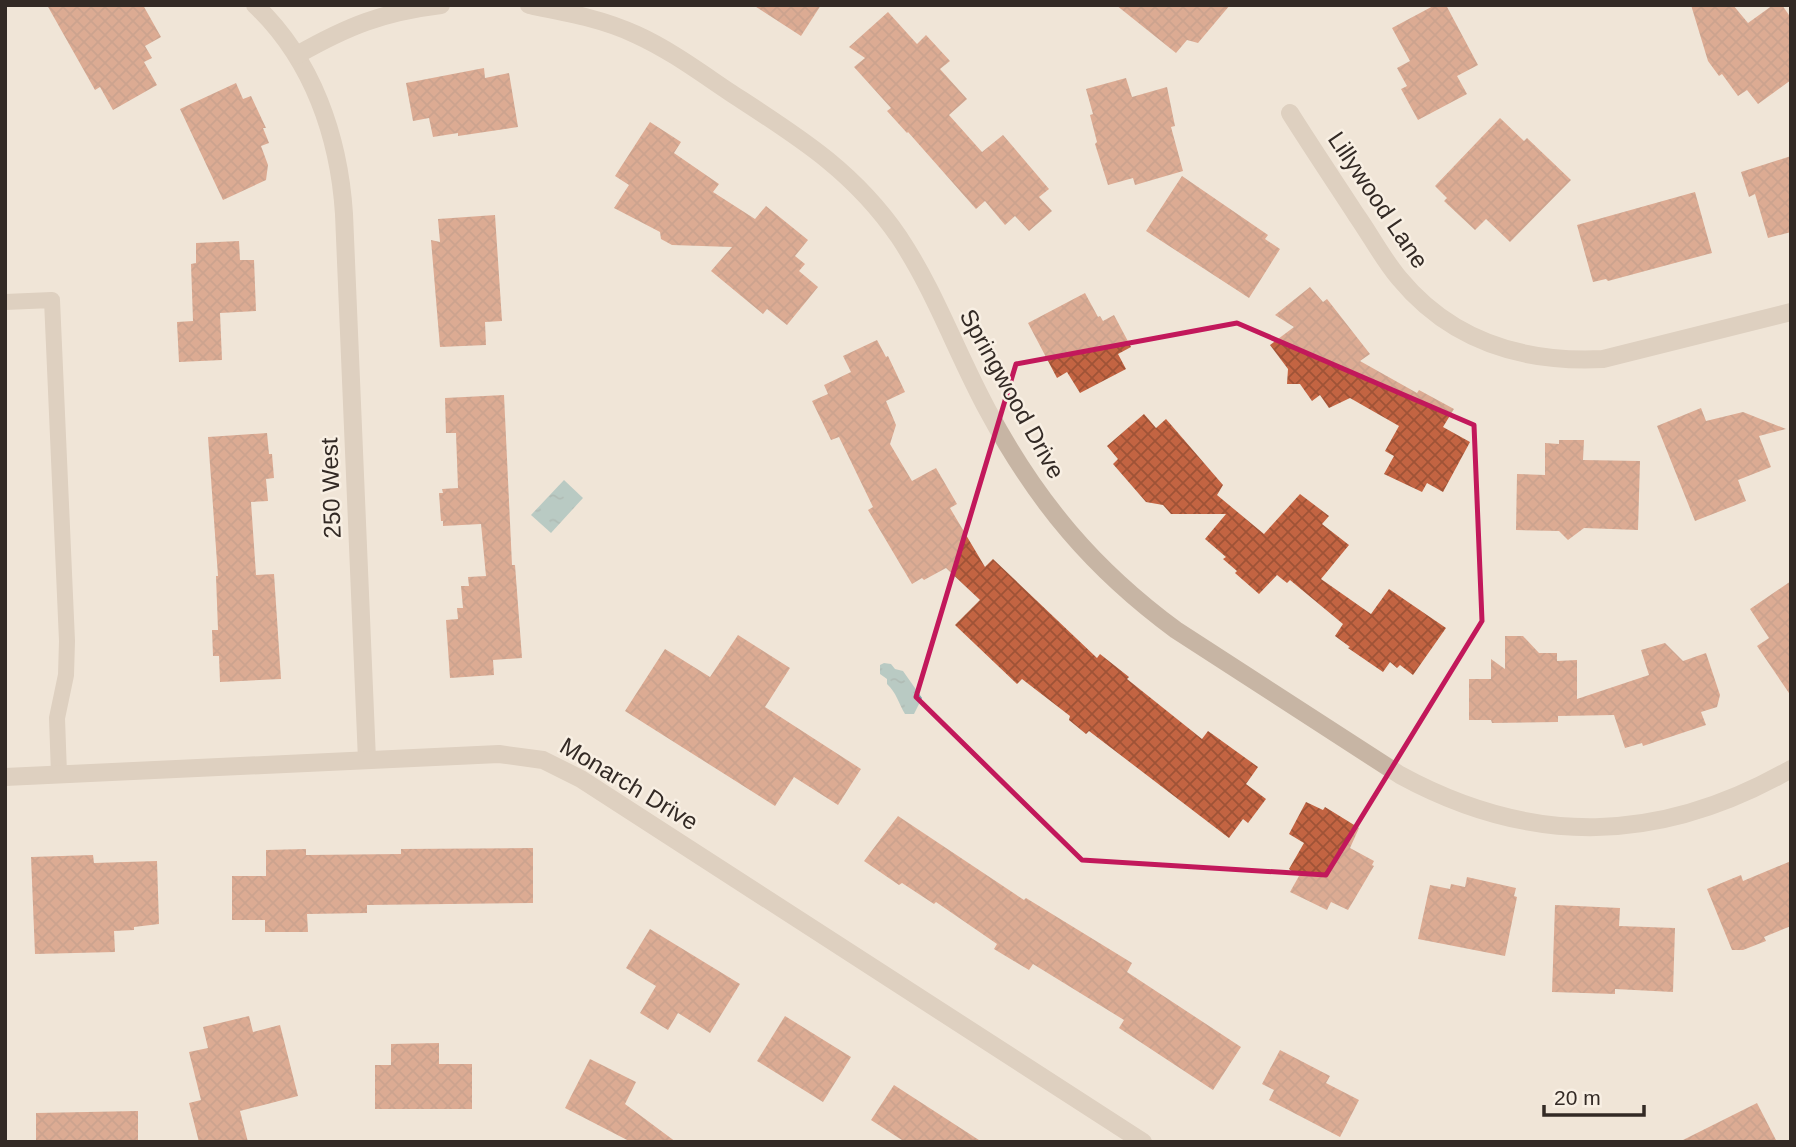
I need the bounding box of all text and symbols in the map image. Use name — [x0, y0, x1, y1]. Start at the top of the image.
street label: Lillywood Lane — [1323, 126, 1434, 273]
street label: Springwood Drive — [955, 304, 1070, 483]
street label: 250 West — [315, 437, 346, 539]
street label: Monarch Drive — [555, 732, 703, 835]
scale bar — [1544, 1074, 1644, 1118]
text: 20 m — [1554, 1086, 1601, 1109]

